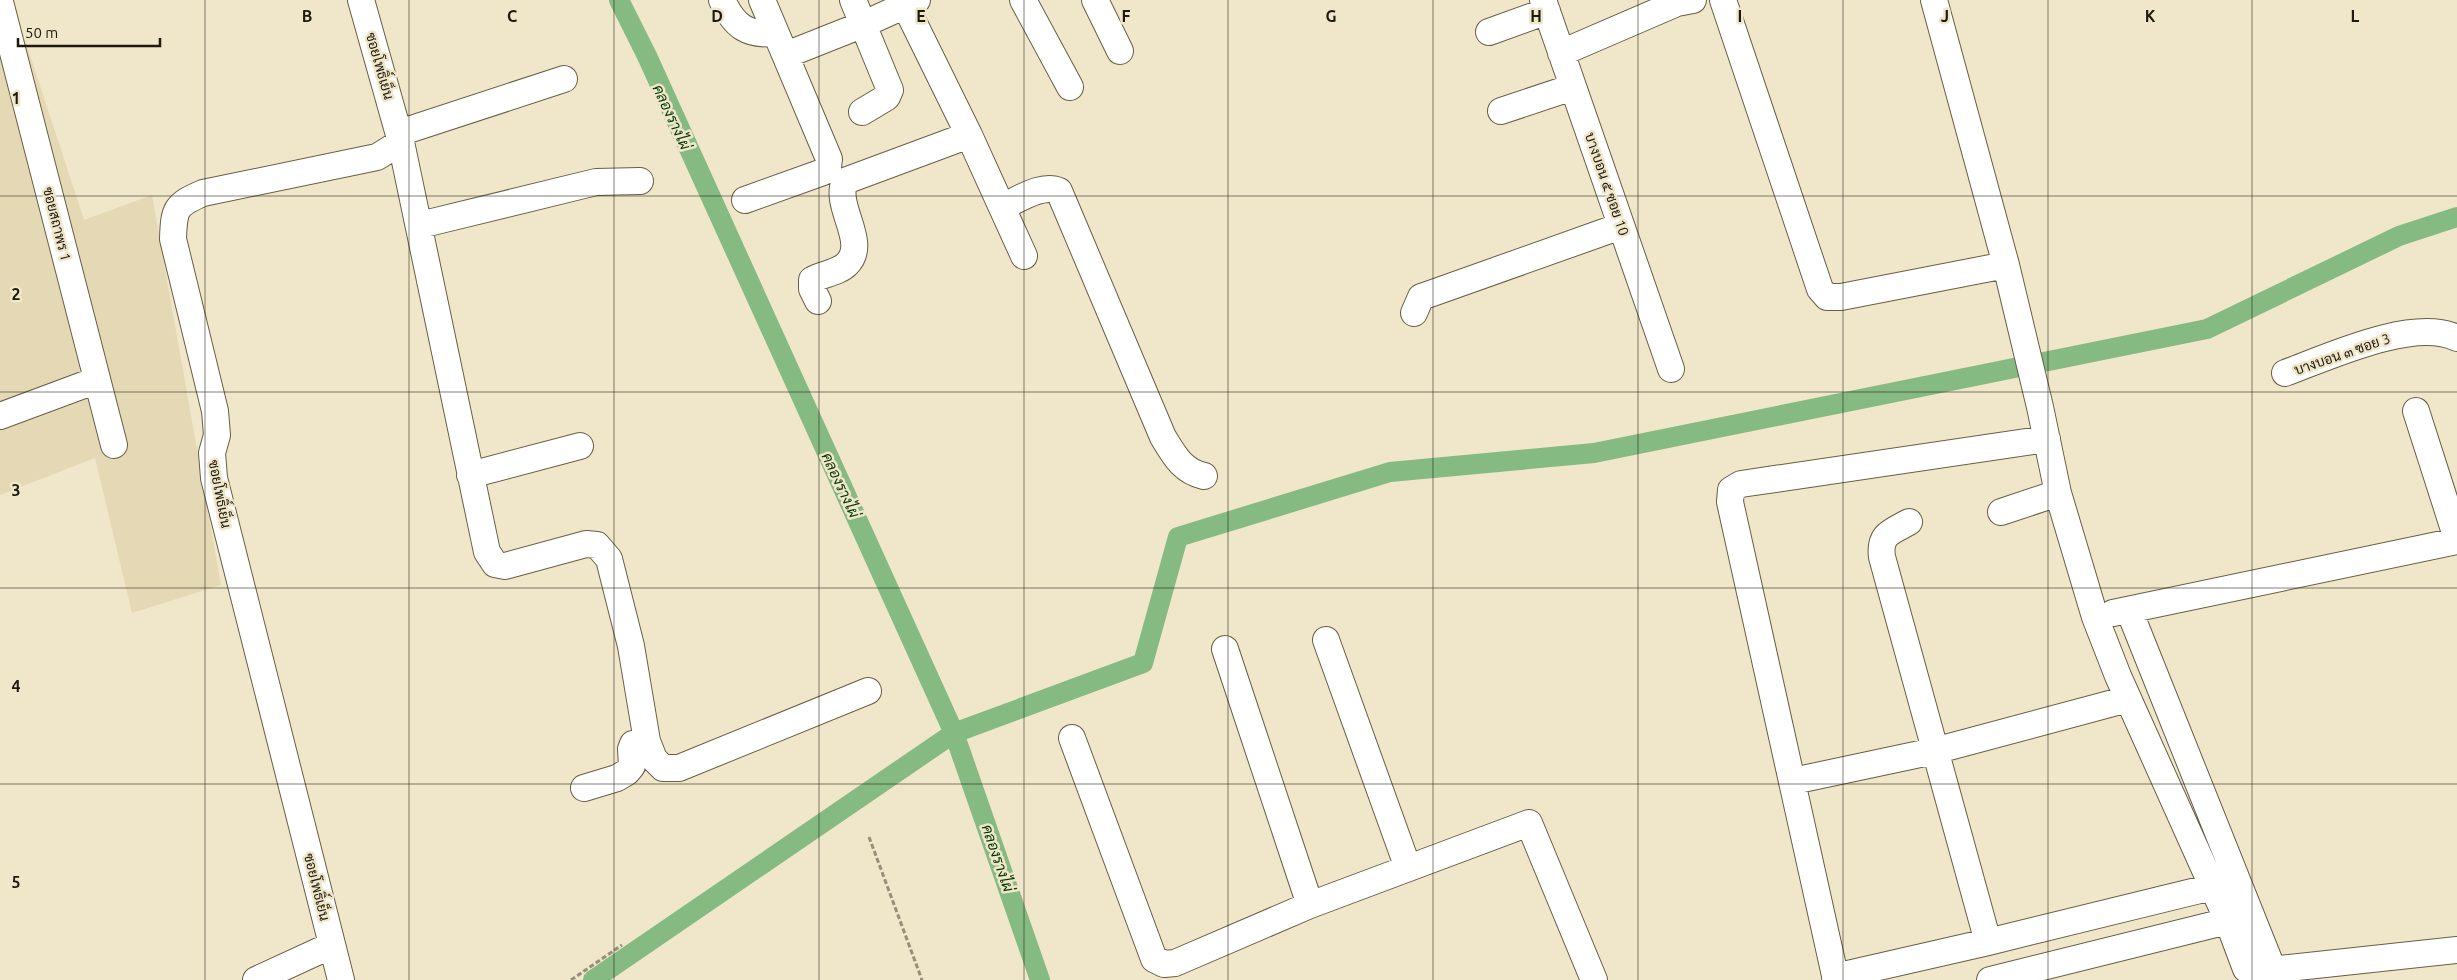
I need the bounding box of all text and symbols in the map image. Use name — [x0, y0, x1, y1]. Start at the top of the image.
text: B — [302, 7, 312, 25]
text: C — [507, 7, 517, 25]
text: D — [711, 7, 723, 25]
text: E — [916, 7, 926, 25]
text: F — [1122, 7, 1131, 25]
text: G — [1325, 7, 1337, 25]
text: H — [1530, 7, 1542, 25]
text: I — [1738, 7, 1742, 25]
text: J — [1941, 7, 1949, 25]
text: K — [2145, 7, 2156, 25]
text: L — [2351, 7, 2360, 25]
scale bar — [18, 15, 160, 47]
text: 50 m — [25, 24, 58, 41]
street label: ซอยโพธิ์เย็น — [363, 29, 401, 101]
water label: คลองรางไผ่ — [650, 81, 696, 153]
text: 1 — [11, 89, 21, 107]
street label: บางบอน ๕ ซอย 10 — [1582, 130, 1632, 238]
street label: ซอยสถาพร 1 — [40, 185, 74, 263]
text: 2 — [11, 285, 21, 303]
street label: บางบอน ๓ ซอย 3 — [2292, 330, 2392, 378]
water label: คลองรางไผ่ — [819, 449, 865, 521]
street label: ซอยโพธิ์เย็น — [206, 458, 239, 530]
text: 3 — [11, 481, 21, 499]
text: 4 — [11, 677, 21, 695]
water label: คลองรางไผ่ — [979, 822, 1019, 895]
street label: ซอยโพธิ์เย็น — [301, 850, 337, 923]
text: 5 — [11, 873, 21, 891]

